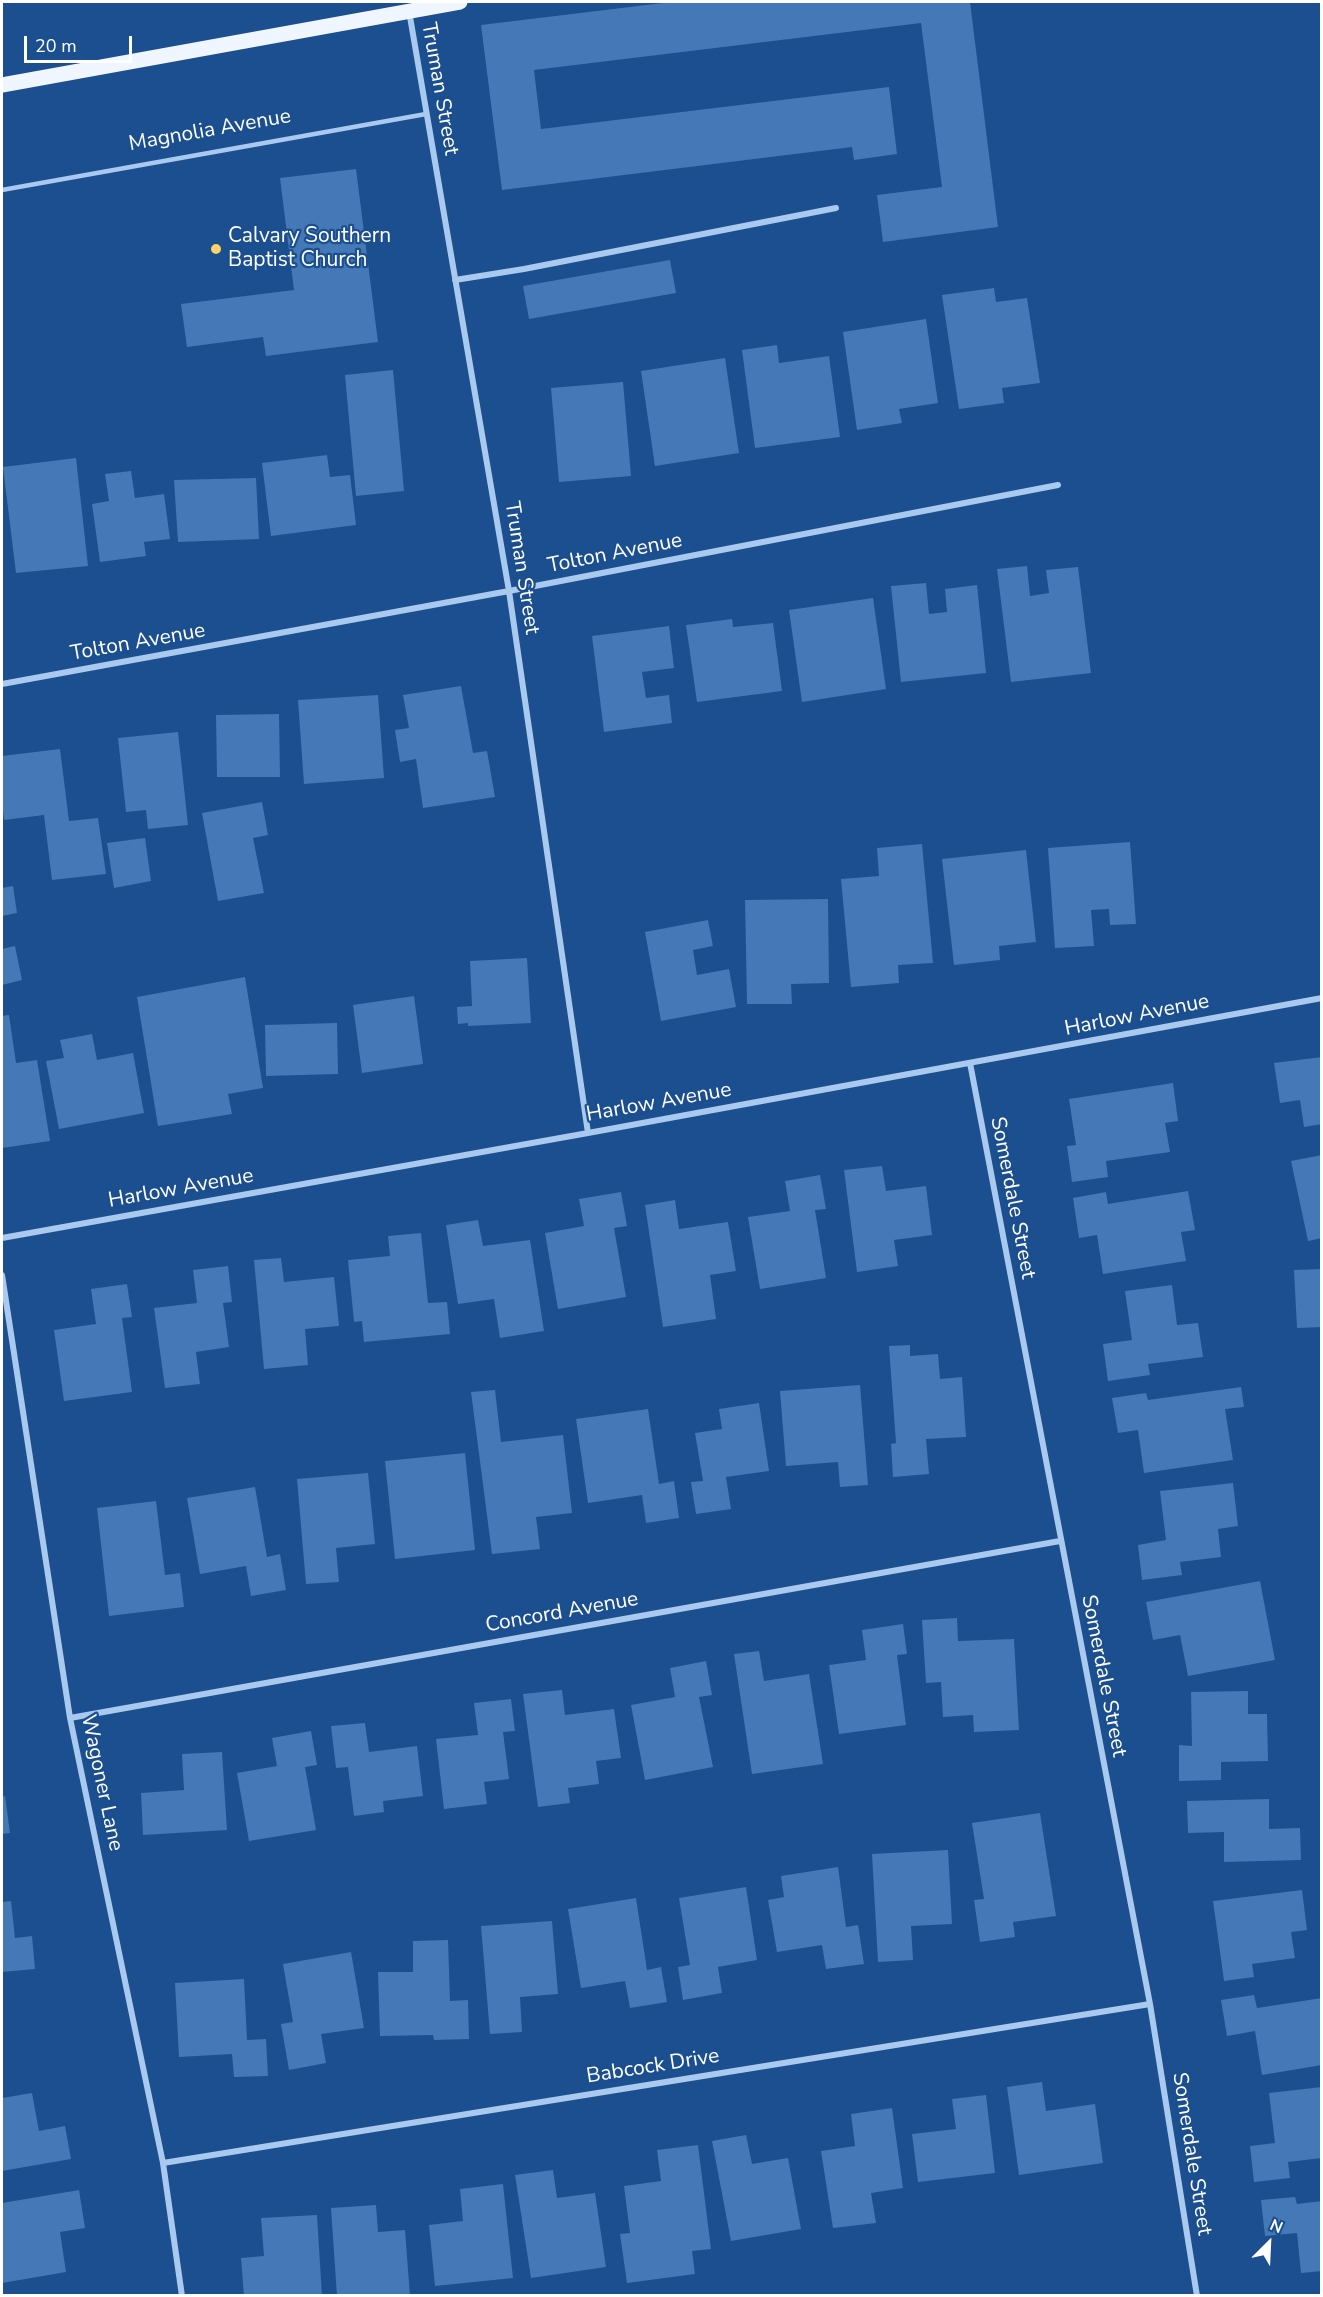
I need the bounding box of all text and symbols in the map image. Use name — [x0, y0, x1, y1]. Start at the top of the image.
street label: Truman Street — [415, 21, 463, 157]
scale bar — [27, 24, 135, 62]
text: 20 m — [35, 34, 77, 58]
street label: Magnolia Avenue — [127, 104, 293, 158]
place label: Calvary Southern Baptist Church — [228, 224, 391, 274]
marker: Calvary Southern Baptist Church — [209, 242, 223, 256]
street label: Truman Street — [498, 500, 544, 636]
street label: Tolton Avenue — [546, 529, 684, 579]
street label: Tolton Avenue — [69, 619, 207, 667]
street label: Harlow Avenue — [1063, 990, 1211, 1042]
street label: Harlow Avenue — [585, 1078, 733, 1128]
street label: Somerdale Street — [984, 1115, 1040, 1281]
street label: Harlow Avenue — [107, 1164, 255, 1214]
street label: Concord Avenue — [484, 1587, 640, 1639]
street label: Somerdale Street — [1075, 1593, 1131, 1759]
street label: Wagoner Lane — [74, 1713, 128, 1853]
street label: Babcock Drive — [585, 2044, 721, 2090]
street label: Somerdale Street — [1166, 2071, 1216, 2237]
north arrow — [1239, 2213, 1299, 2273]
text: N — [1266, 2214, 1286, 2239]

